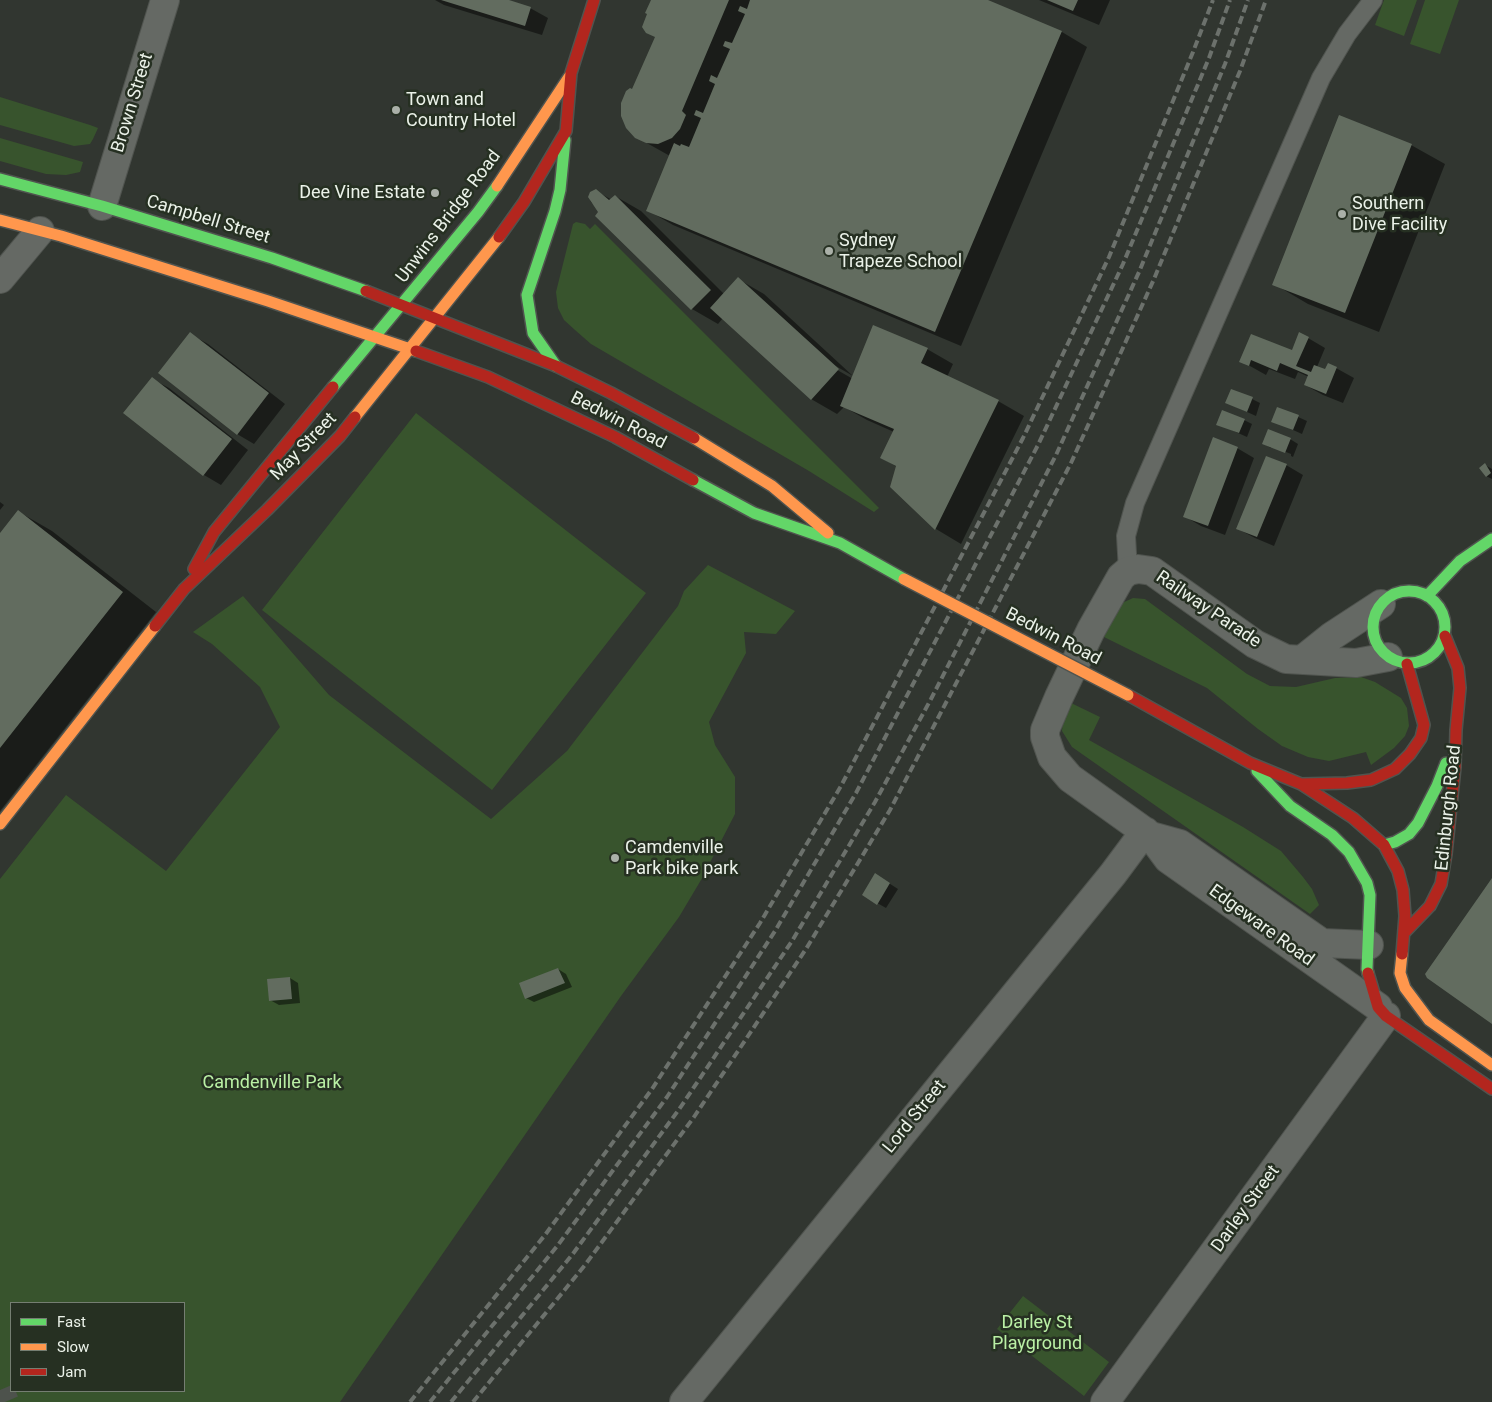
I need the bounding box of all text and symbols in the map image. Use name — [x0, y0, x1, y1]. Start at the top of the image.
street label: Brown Street — [108, 51, 158, 155]
place label: Town and Country Hotel — [406, 89, 516, 132]
marker: Town and Country Hotel — [390, 104, 402, 116]
street label: Unwins Bridge Road — [392, 146, 506, 288]
place label: Dee Vine Estate — [299, 182, 425, 204]
marker: Dee Vine Estate — [429, 187, 441, 199]
street label: Campbell Street — [144, 191, 272, 249]
place label: Southern Dive Facility — [1352, 193, 1447, 235]
marker: Southern Dive Facility — [1336, 208, 1348, 220]
place label: Sydney Trapeze School — [839, 230, 962, 272]
marker: Sydney Trapeze School — [823, 245, 835, 257]
street label: Bedwin Road — [567, 388, 669, 454]
street label: May Street — [266, 409, 342, 485]
street label: Railway Parade — [1151, 567, 1265, 653]
street label: Bedwin Road — [1002, 604, 1104, 670]
street label: Edinburgh Road — [1432, 744, 1466, 872]
place label: Camdenville Park bike park — [625, 837, 738, 880]
marker: Camdenville Park bike park — [609, 852, 621, 864]
street label: Edgeware Road — [1204, 881, 1318, 971]
park label: Camdenville Park — [202, 1072, 342, 1094]
street label: Lord Street — [879, 1076, 951, 1158]
street label: Darley Street — [1207, 1161, 1285, 1257]
legend — [10, 1302, 185, 1392]
park label: Darley St Playground — [992, 1312, 1082, 1355]
text: Fast — [57, 1313, 86, 1331]
text: Slow — [57, 1338, 89, 1356]
text: Jam — [57, 1363, 87, 1381]

